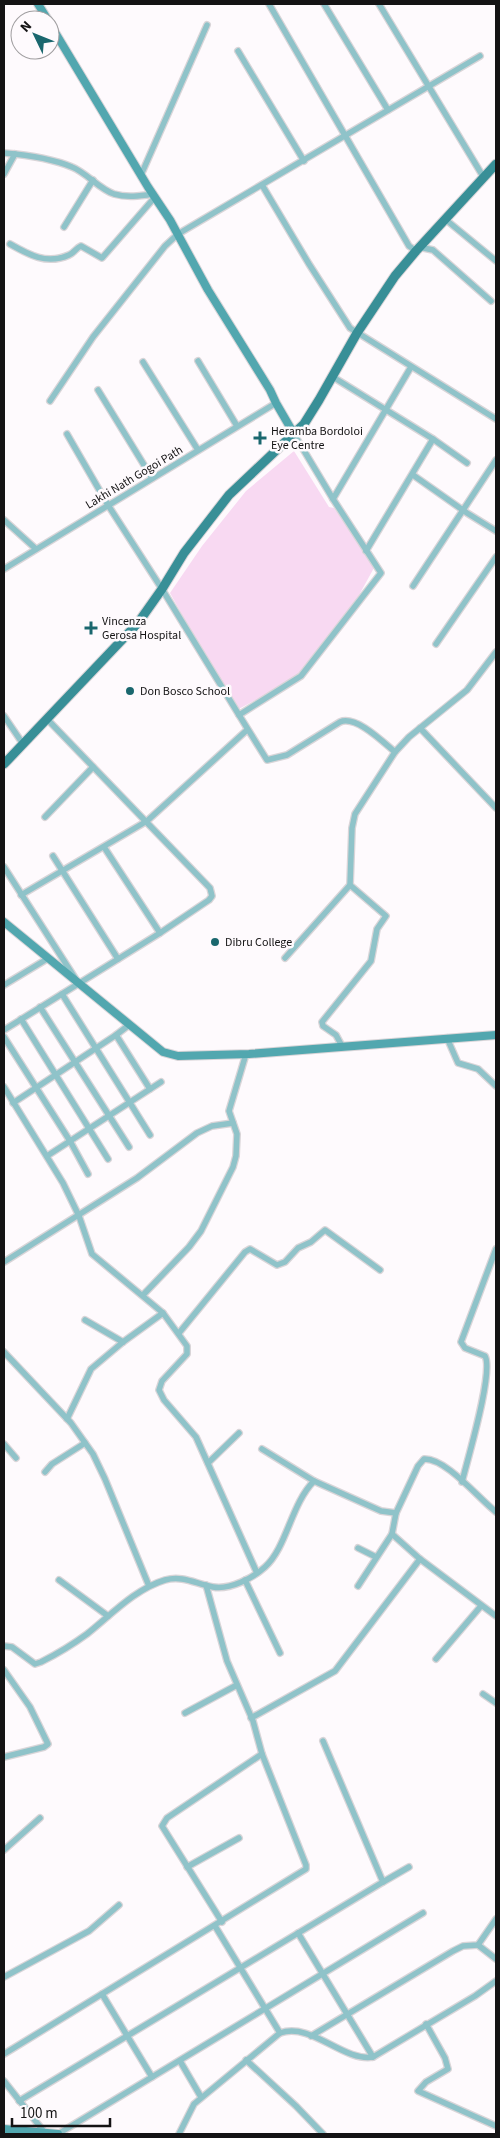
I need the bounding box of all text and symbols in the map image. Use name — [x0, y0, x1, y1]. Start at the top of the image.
north arrow — [10, 10, 60, 60]
text: N — [16, 17, 37, 37]
place label: Heramba Bordoloi Eye Centre — [271, 423, 363, 454]
marker: Heramba Bordoloi Eye Centre — [253, 431, 267, 445]
street label: Lakhi Nath Gogoi Path — [82, 442, 186, 513]
place label: Vincenza Gerosa Hospital — [102, 613, 181, 644]
marker: Vincenza Gerosa Hospital — [84, 621, 98, 635]
place label: Don Bosco School — [140, 683, 230, 700]
marker: Don Bosco School — [124, 685, 136, 697]
place label: Dibru College — [225, 934, 292, 951]
marker: Dibru College — [209, 936, 221, 948]
scale bar — [12, 2096, 110, 2128]
text: 100 m — [20, 2103, 58, 2124]

